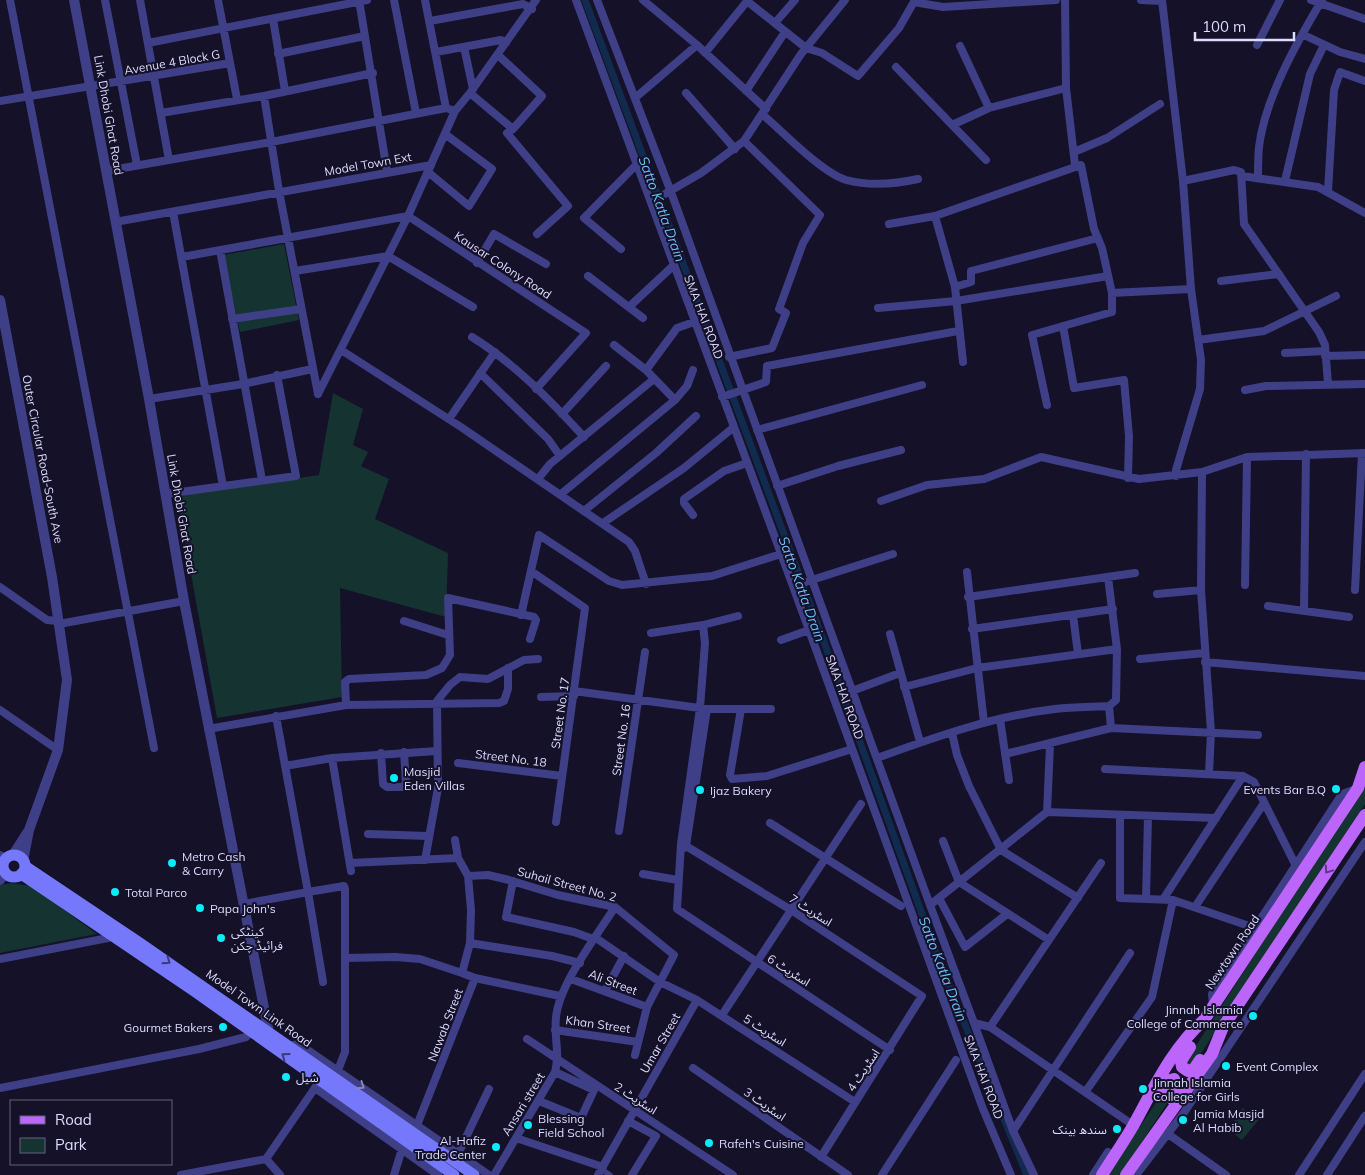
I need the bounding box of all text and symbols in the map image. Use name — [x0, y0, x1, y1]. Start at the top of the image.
scale bar — [1195, 10, 1294, 42]
text: 100 m — [1202, 17, 1246, 36]
street label: Avenue 4 Block G — [123, 46, 221, 78]
street label: Link Dhobi Ghat Road — [91, 54, 127, 176]
street label: Model Town Ext — [323, 149, 413, 179]
water label: Satto Katla Drain — [635, 154, 689, 264]
street label: Kausar Colony Road — [452, 228, 554, 302]
street label: SMA HAI ROAD — [681, 273, 727, 361]
street label: Outer Circular Road-South Ave — [19, 373, 67, 545]
street label: Link Dhobi Ghat Road — [164, 453, 200, 575]
water label: Satto Katla Drain — [775, 534, 829, 644]
street label: SMA HAI ROAD — [823, 653, 867, 741]
street label: Street No. 17 — [548, 676, 572, 750]
street label: Street No. 16 — [609, 703, 633, 777]
street label: Street No. 18 — [474, 746, 548, 770]
place label: Masjid Eden Villas — [404, 764, 465, 793]
marker: Masjid Eden Villas — [388, 772, 400, 784]
place label: Events Bar B.Q — [1243, 782, 1326, 797]
place label: Ijaz Bakery — [710, 783, 772, 798]
marker: Events Bar B.Q — [1330, 783, 1342, 795]
marker: Ijaz Bakery — [694, 784, 706, 796]
place label: Metro Cash & Carry — [182, 849, 245, 878]
marker: Metro Cash & Carry — [166, 857, 178, 869]
street label: Suhail Street No. 2 — [516, 864, 618, 904]
one-way arrow — [1325, 864, 1334, 874]
place label: Total Parco — [125, 885, 187, 900]
marker: Total Parco — [109, 886, 121, 898]
street label: اسٹریٹ 7 — [787, 891, 835, 930]
place label: Papa John's — [210, 901, 276, 916]
marker: Papa John's — [194, 902, 206, 914]
street label: Newtown Road — [1201, 912, 1263, 992]
water label: Satto Katla Drain — [915, 914, 971, 1024]
place label: کینٹکی فرائیڈ چکن — [231, 924, 283, 954]
marker: کینٹکی فرائیڈ چکن — [215, 932, 227, 944]
street label: اسٹریٹ 6 — [765, 951, 813, 990]
one-way arrow — [162, 955, 171, 964]
street label: Model Town Link Road — [203, 966, 315, 1050]
street label: Ali Street — [587, 966, 639, 998]
street label: Nawab Street — [424, 986, 466, 1064]
place label: Jinnah Islamia College of Commerce — [1126, 1002, 1243, 1031]
street label: Umar Street — [637, 1010, 683, 1076]
marker: Jinnah Islamia College of Commerce — [1247, 1010, 1259, 1022]
street label: اسٹریٹ 5 — [741, 1011, 789, 1050]
street label: Khan Street — [565, 1012, 631, 1036]
place label: Gourmet Bakers — [124, 1020, 213, 1035]
marker: Gourmet Bakers — [217, 1021, 229, 1033]
street label: SMA HAI ROAD — [961, 1033, 1007, 1121]
street label: اسٹریٹ 4 — [843, 1046, 883, 1094]
one-way arrow — [282, 1054, 291, 1062]
place label: Event Complex — [1236, 1059, 1319, 1074]
marker: Event Complex — [1220, 1060, 1232, 1072]
place label: شیل — [296, 1070, 319, 1085]
street label: Ansari street — [498, 1070, 548, 1138]
marker: شیل — [280, 1071, 292, 1083]
place label: Jinnah Islamia College for Girls — [1153, 1075, 1240, 1104]
street label: اسٹریٹ 2 — [612, 1079, 660, 1118]
one-way arrow — [355, 1080, 364, 1089]
marker: Jinnah Islamia College for Girls — [1137, 1083, 1149, 1095]
street label: اسٹریٹ 3 — [741, 1084, 789, 1124]
legend — [10, 1100, 172, 1165]
place label: Jamia Masjid Al Habib — [1193, 1106, 1264, 1135]
text: Road — [55, 1110, 92, 1129]
place label: Blessing Field School — [538, 1111, 604, 1140]
marker: Jamia Masjid Al Habib — [1177, 1114, 1189, 1126]
marker: Blessing Field School — [522, 1119, 534, 1131]
place label: سندھ بینک — [1052, 1122, 1107, 1137]
marker: سندھ بینک — [1111, 1123, 1123, 1135]
place label: Al-Hafiz Trade Center — [415, 1133, 487, 1162]
text: Park — [55, 1135, 87, 1154]
place label: Rafeh's Cuisine — [719, 1136, 804, 1151]
marker: Rafeh's Cuisine — [703, 1137, 715, 1149]
marker: Al-Hafiz Trade Center — [490, 1141, 502, 1153]

